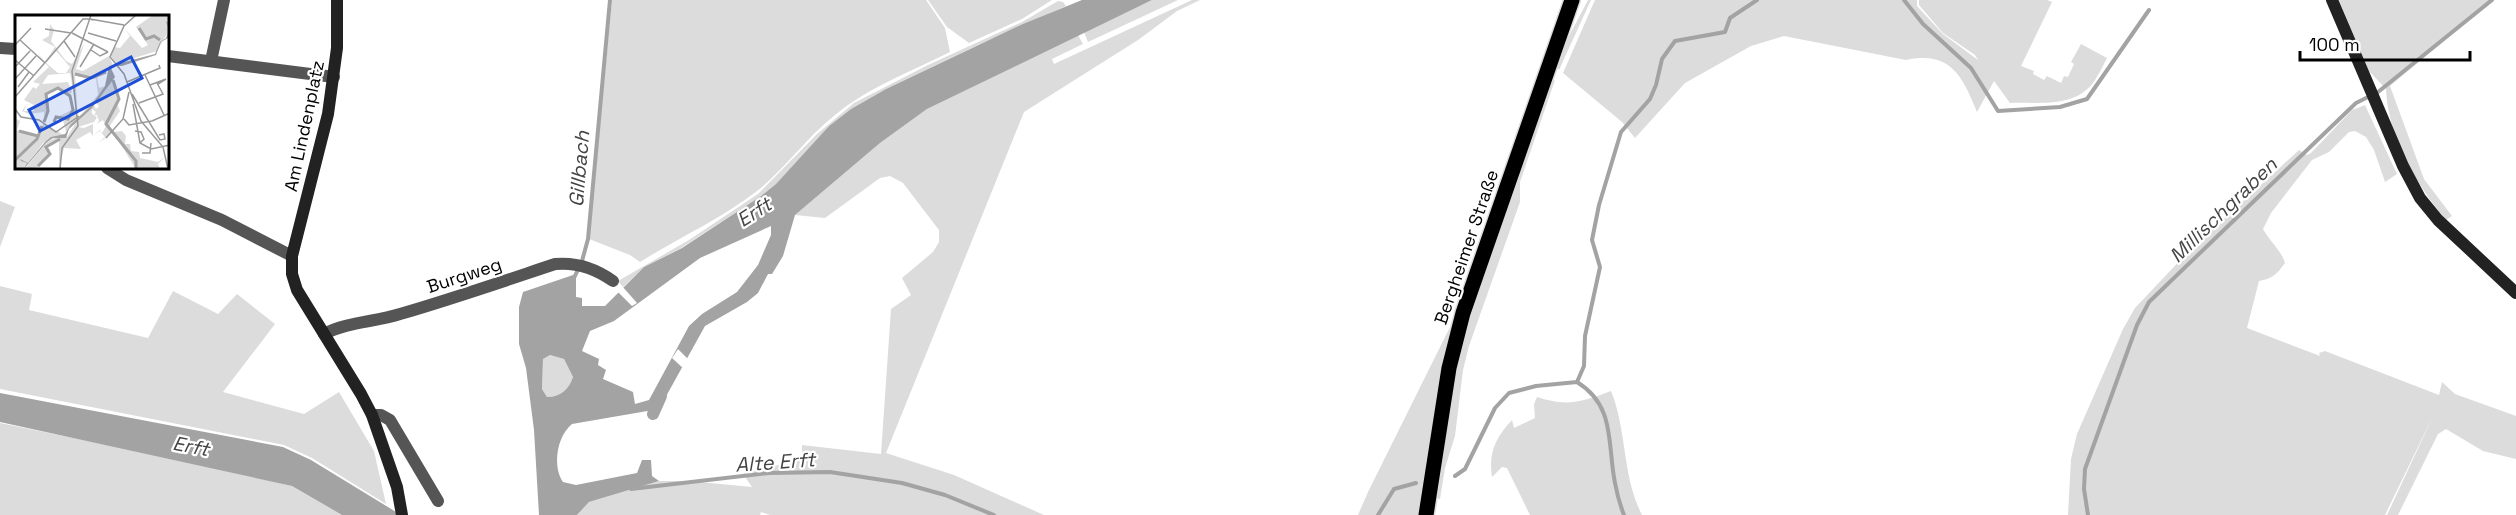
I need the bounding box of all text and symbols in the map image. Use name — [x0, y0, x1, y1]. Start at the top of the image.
inset map — [15, 15, 170, 170]
scale bar — [2300, 24, 2470, 62]
text: 100 m — [2309, 33, 2360, 56]
street label: Am Lindenplatz — [279, 58, 329, 194]
water label: Gillbach — [563, 129, 595, 208]
water label: Millischgraben — [2164, 151, 2283, 268]
street label: Bergheimer Straße — [1429, 167, 1503, 327]
water label: Erft — [732, 190, 778, 233]
street label: Burgweg — [424, 252, 504, 298]
water label: Erft — [171, 430, 213, 463]
water label: Alte Erft — [734, 446, 818, 478]

